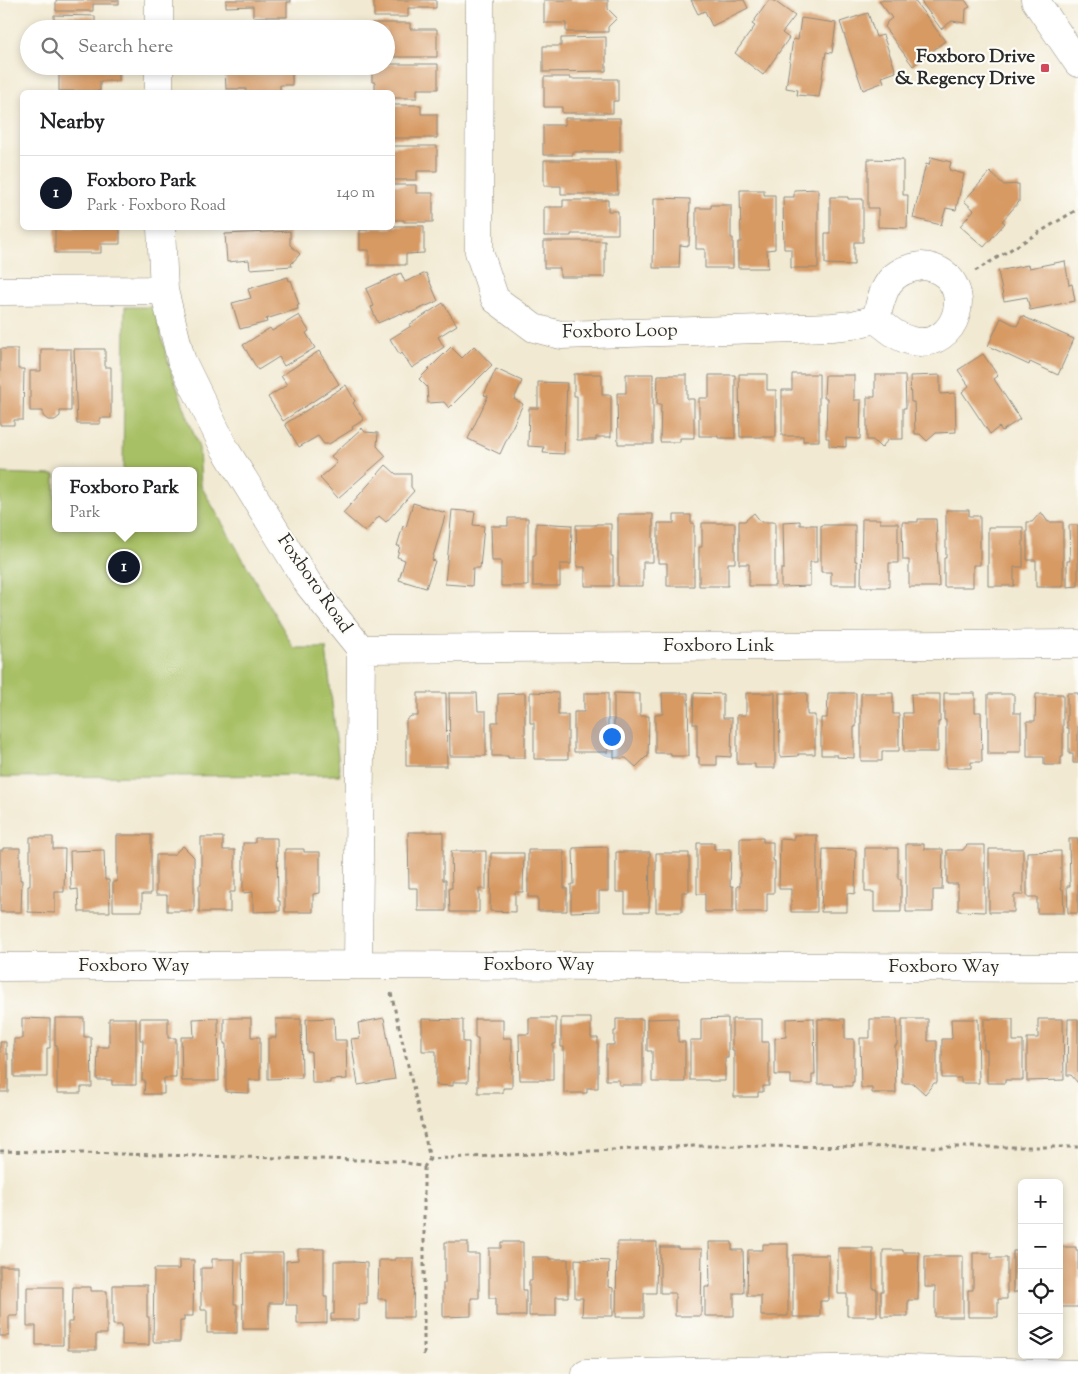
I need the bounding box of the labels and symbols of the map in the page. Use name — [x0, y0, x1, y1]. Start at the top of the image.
place label: Foxboro Drive & Regency Drive — [895, 44, 1035, 93]
marker: Foxboro Drive & Regency Drive — [1039, 62, 1051, 74]
street label: Foxboro Loop — [562, 317, 678, 347]
street label: Foxboro Road — [270, 529, 358, 639]
pin: 1 — [108, 548, 140, 586]
street label: Foxboro Link — [663, 633, 775, 660]
your location — [599, 724, 625, 750]
street label: Foxboro Way — [484, 952, 595, 979]
street label: Foxboro Way — [79, 953, 190, 980]
street label: Foxboro Way — [889, 954, 1000, 981]

